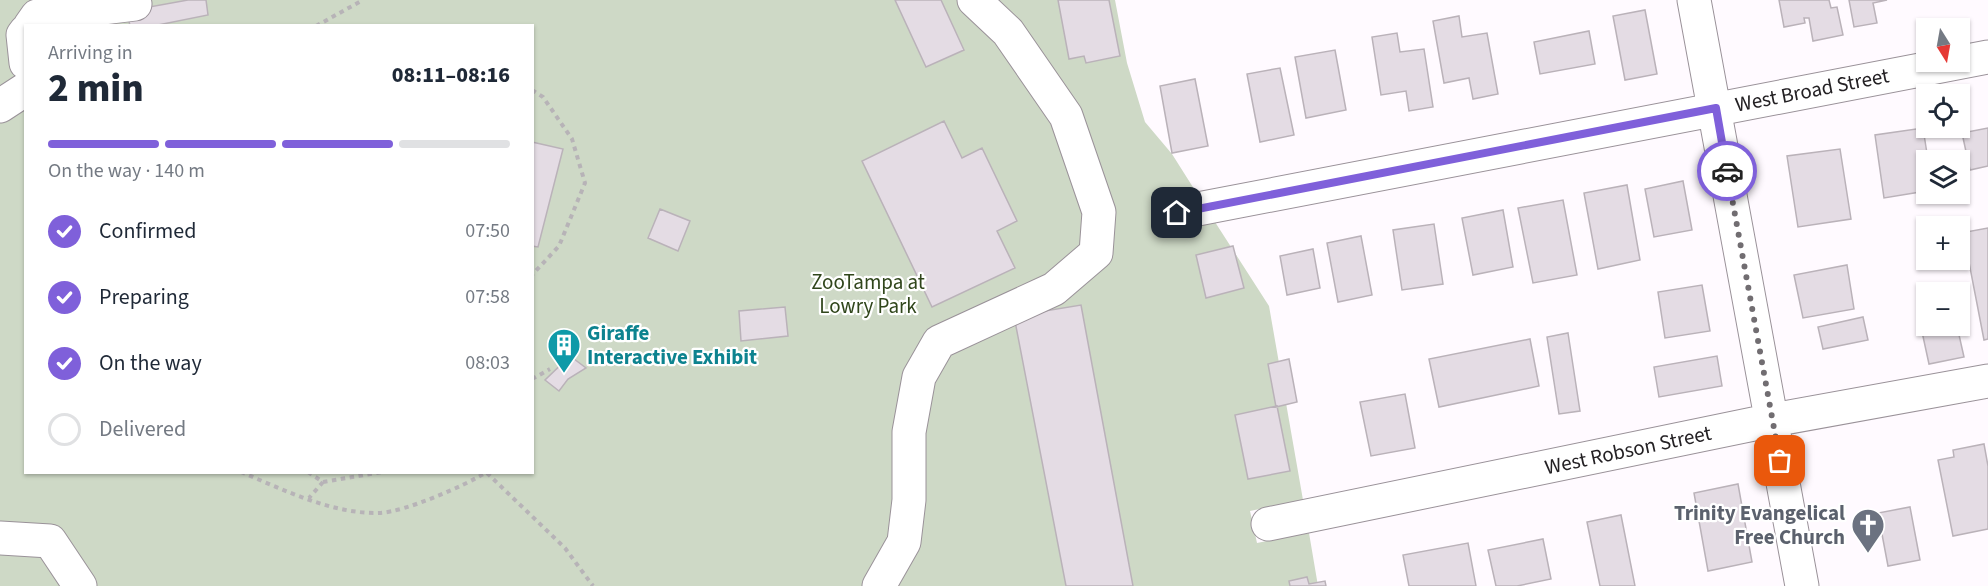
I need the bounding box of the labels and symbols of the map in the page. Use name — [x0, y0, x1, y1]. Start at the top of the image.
north arrow — [1916, 18, 1970, 72]
street label: West Broad Street — [1732, 60, 1892, 120]
courier — [1697, 141, 1757, 201]
pin — [1151, 187, 1202, 238]
park label: ZooTampa at Lowry Park — [811, 267, 925, 321]
place label: Giraffe Interactive Exhibit — [587, 318, 757, 372]
building icon: Giraffe Interactive Exhibit — [546, 327, 582, 374]
street label: West Robson Street — [1542, 418, 1714, 482]
pin — [1754, 435, 1805, 486]
place label: Trinity Evangelical Free Church — [1674, 498, 1845, 552]
church icon: Trinity Evangelical Free Church — [1850, 507, 1886, 554]

